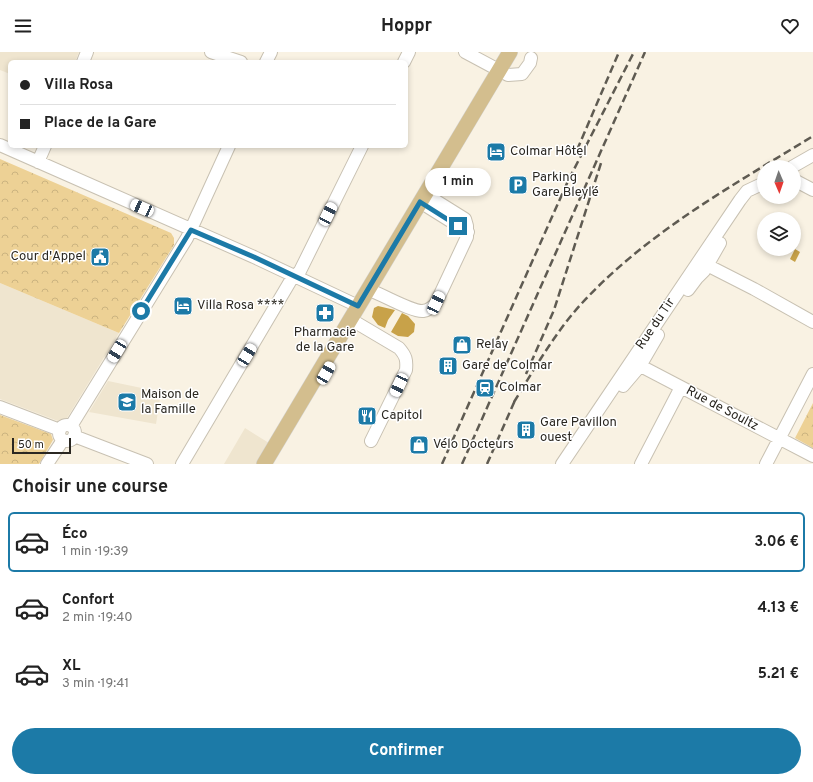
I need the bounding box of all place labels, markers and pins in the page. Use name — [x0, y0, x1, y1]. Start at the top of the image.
hotel icon: Colmar Hôtel — [485, 141, 507, 163]
place label: Colmar Hôtel — [510, 144, 587, 160]
place label: Parking Gare Bleylé — [532, 170, 599, 201]
parking icon: Parking Gare Bleylé — [507, 174, 529, 196]
public building icon: Cour d'Appel — [89, 246, 111, 268]
place label: Cour d'Appel — [11, 249, 86, 265]
hotel icon: Villa Rosa **** — [172, 295, 194, 317]
place label: Villa Rosa **** — [197, 298, 285, 314]
pharmacy icon: Pharmacie de la Gare — [314, 302, 336, 324]
place label: Pharmacie de la Gare — [294, 325, 356, 356]
shop icon: Relay — [451, 334, 473, 356]
place label: Relay — [476, 337, 509, 353]
building icon: Gare de Colmar — [437, 355, 459, 377]
place label: Gare de Colmar — [462, 358, 552, 374]
station icon: Colmar — [474, 377, 496, 399]
place label: Colmar — [499, 380, 541, 396]
place label: Maison de la Famille — [141, 387, 199, 418]
school or university icon: Maison de la Famille — [116, 391, 138, 413]
restaurant icon: Capitol — [356, 405, 378, 427]
place label: Capitol — [381, 408, 423, 424]
place label: Gare Pavillon ouest — [540, 415, 617, 446]
building icon: Gare Pavillon ouest — [515, 419, 537, 441]
shop icon: Vélo Docteurs — [408, 434, 430, 456]
place label: Vélo Docteurs — [433, 437, 514, 453]

